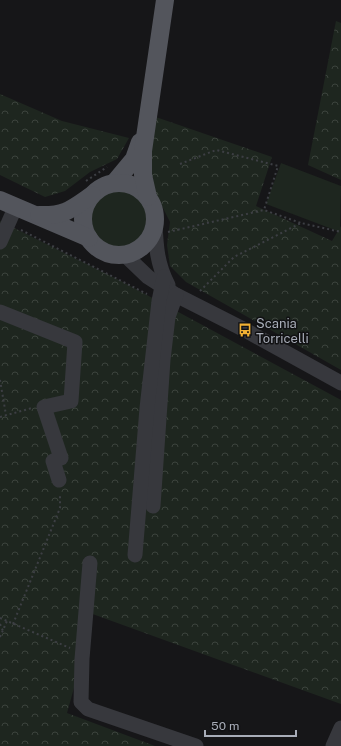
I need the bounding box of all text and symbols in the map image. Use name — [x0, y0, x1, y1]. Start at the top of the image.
place label: Scania Torricelli — [256, 316, 309, 346]
bus stop icon: Scania Torricelli — [237, 322, 253, 338]
scale bar — [205, 712, 296, 738]
text: 50 m — [211, 719, 239, 733]

